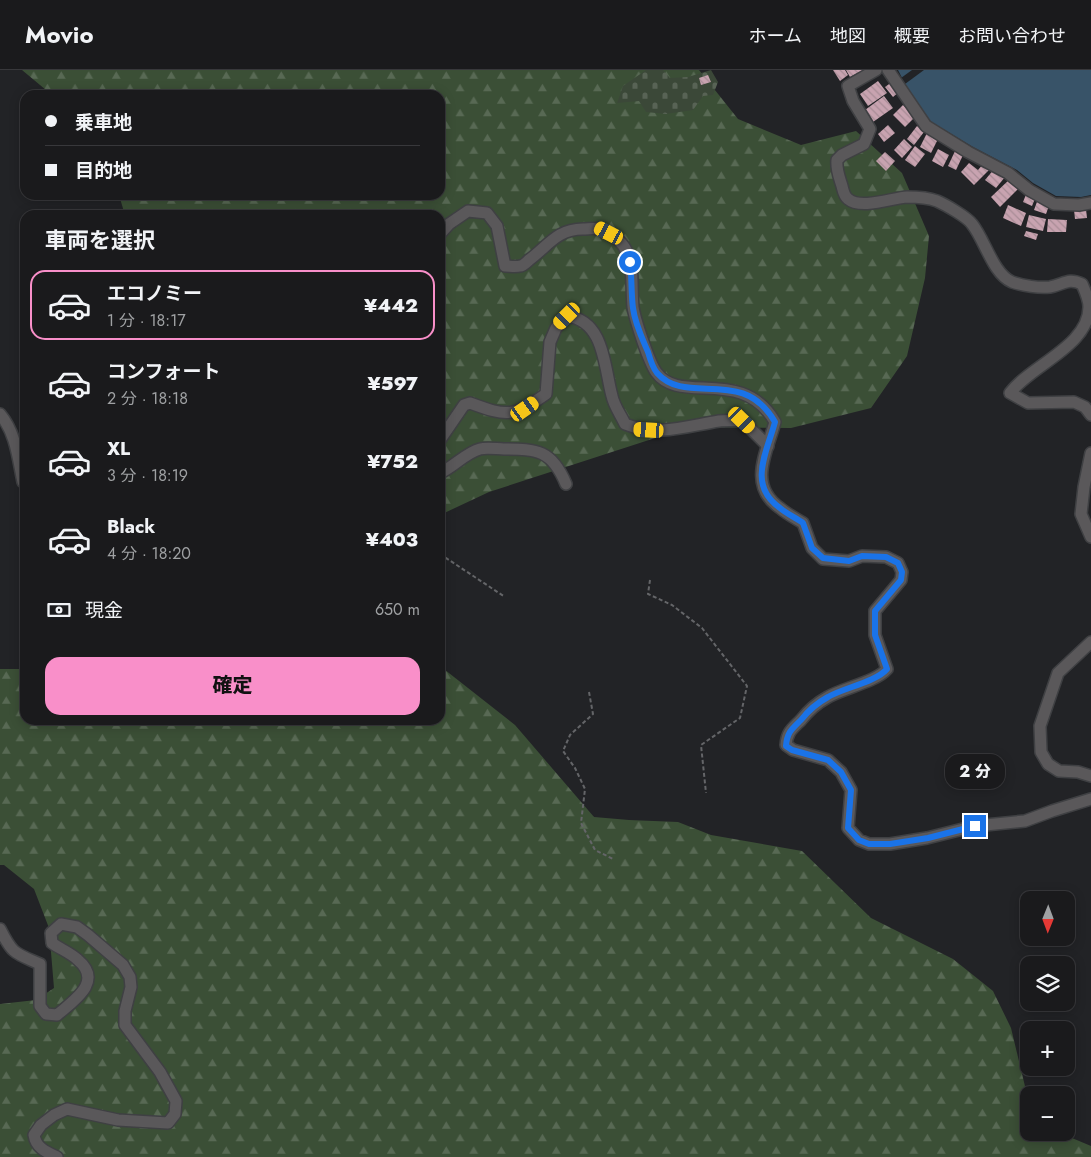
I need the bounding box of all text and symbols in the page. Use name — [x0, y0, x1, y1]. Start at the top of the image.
text: Movio — [25, 17, 94, 52]
text: ホーム — [749, 23, 802, 49]
text: 地図 — [830, 23, 866, 49]
text: 概要 — [894, 23, 930, 49]
text: お問い合わせ — [958, 23, 1066, 49]
text: 乗車地 — [75, 109, 132, 136]
text: 目的地 — [75, 157, 132, 184]
car — [592, 220, 625, 246]
text: 車両を選択 — [45, 224, 155, 256]
route start — [619, 251, 641, 273]
text: エコノミー — [107, 280, 202, 307]
icon: car — [47, 283, 92, 328]
text: ¥442 — [364, 292, 418, 319]
car — [551, 300, 582, 332]
text: 1 分 · 18:17 — [107, 309, 186, 332]
text: コンフォート — [107, 358, 220, 385]
icon: car — [47, 361, 92, 406]
text: ¥597 — [368, 370, 418, 397]
text: 2 分 · 18:18 — [107, 387, 188, 410]
car — [508, 394, 541, 424]
car — [725, 404, 758, 436]
car — [633, 422, 664, 438]
text: XL — [107, 435, 130, 462]
icon: car — [47, 439, 92, 484]
text: ¥752 — [367, 448, 418, 475]
text: 3 分 · 18:19 — [107, 464, 188, 487]
text: Black — [107, 513, 155, 540]
icon: car — [47, 517, 92, 562]
text: ¥403 — [366, 526, 418, 553]
text: 4 分 · 18:20 — [107, 542, 191, 565]
icon: cash — [45, 596, 73, 624]
text: 現金 — [85, 597, 123, 624]
text: 650 m — [375, 598, 420, 621]
button: 確定 — [45, 657, 420, 715]
callout: 2 分 — [945, 754, 1005, 788]
text: 2 分 — [959, 760, 991, 783]
route end — [964, 815, 986, 837]
north arrow — [1020, 891, 1075, 946]
map controls — [1020, 891, 1075, 1141]
button: layers — [1020, 956, 1075, 1011]
button: + — [1020, 1021, 1075, 1076]
button: − — [1020, 1086, 1075, 1141]

